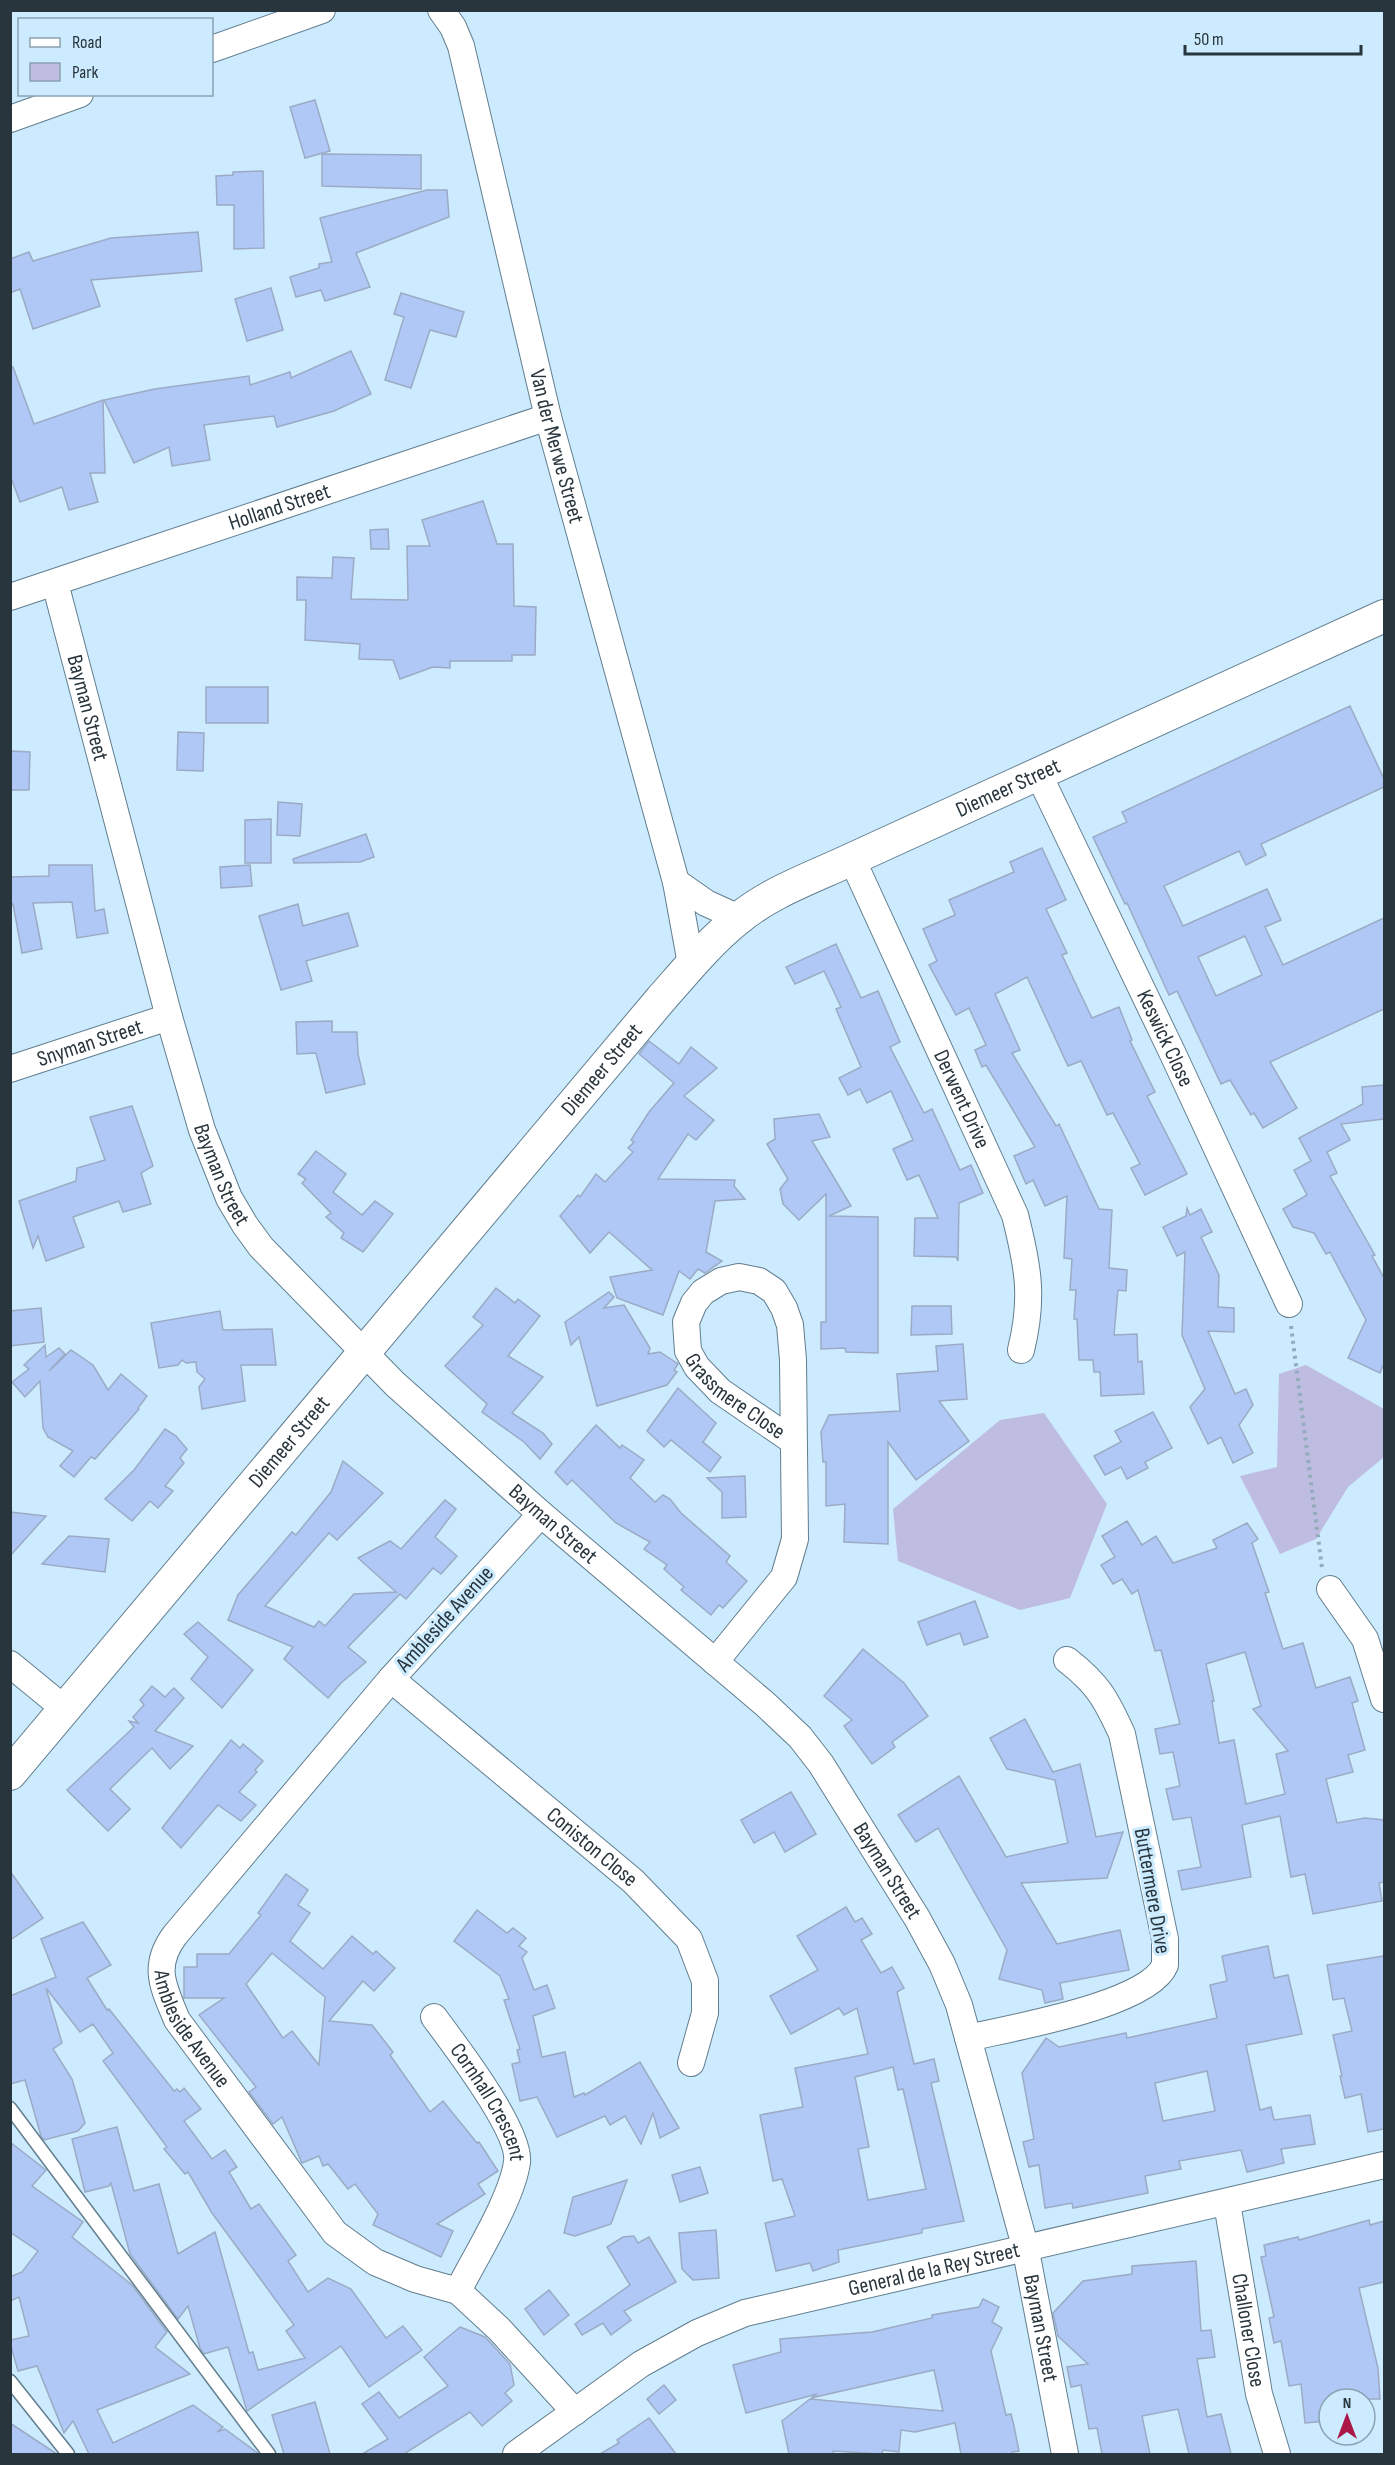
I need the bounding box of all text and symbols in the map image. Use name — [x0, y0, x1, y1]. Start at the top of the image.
legend — [18, 18, 213, 96]
scale bar — [1185, 18, 1360, 56]
text: 50 m — [1194, 29, 1224, 50]
text: Road — [72, 32, 102, 53]
text: Park — [72, 62, 98, 83]
street label: Van der Merwe Street — [524, 367, 590, 527]
street label: Holland Street — [225, 477, 334, 536]
street label: Bayman Street — [61, 652, 115, 764]
street label: Diemeer Street — [951, 752, 1065, 823]
street label: Keswick Close — [1131, 985, 1200, 1091]
street label: Snyman Street — [34, 1013, 146, 1073]
street label: Diemeer Street — [555, 1018, 648, 1121]
street label: Derwent Drive — [928, 1045, 996, 1153]
street label: Bayman Street — [187, 1121, 256, 1231]
street label: Grassmere Close — [679, 1348, 790, 1445]
street label: Diemeer Street — [243, 1390, 336, 1493]
street label: Bayman Street — [503, 1478, 603, 1570]
street label: Ambleside Avenue — [390, 1560, 500, 1678]
street label: Coniston Close — [541, 1801, 643, 1893]
street label: Bayman Street — [847, 1817, 928, 1924]
street label: Buttermere Drive — [1128, 1826, 1176, 1956]
street label: Ambleside Avenue — [148, 1968, 236, 2093]
street label: Cornhall Crescent — [444, 2038, 531, 2162]
street label: General de la Rey Street — [846, 2236, 1022, 2302]
street label: Challoner Close — [1226, 2271, 1271, 2389]
street label: Bayman Street — [1017, 2272, 1064, 2384]
north arrow — [1317, 2387, 1377, 2447]
text: N — [1343, 2394, 1351, 2413]

